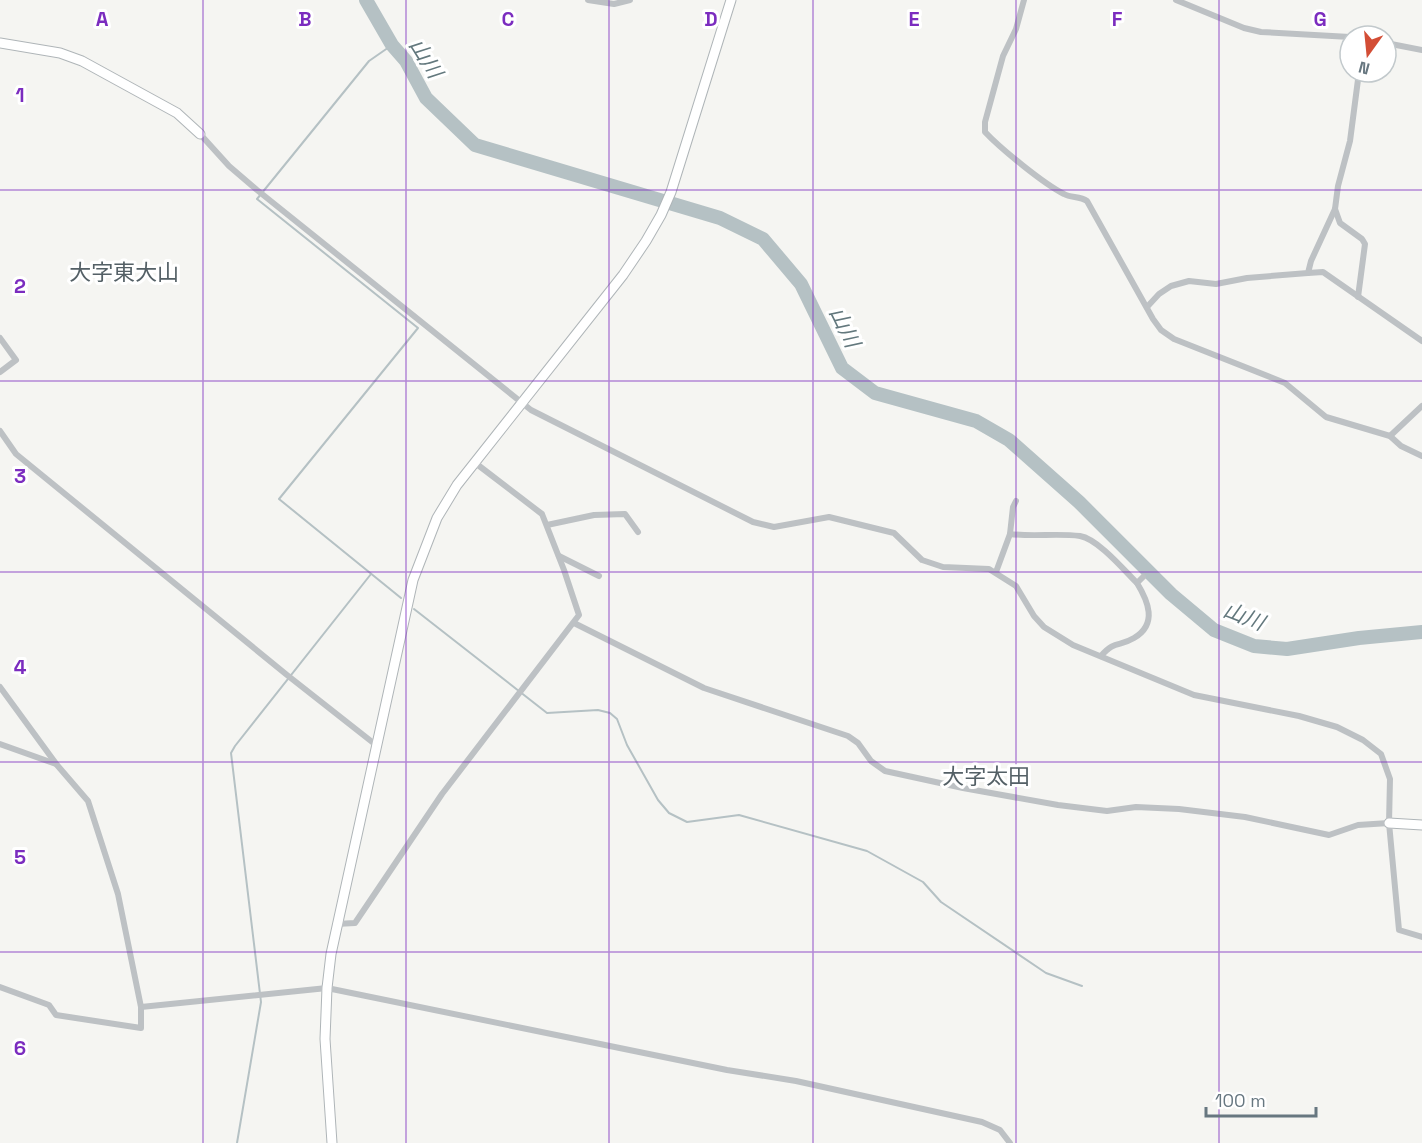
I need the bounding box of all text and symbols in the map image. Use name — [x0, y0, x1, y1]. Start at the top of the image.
text: A — [96, 6, 109, 32]
text: B — [298, 6, 312, 32]
text: C — [502, 6, 515, 32]
text: D — [704, 6, 718, 32]
text: E — [908, 6, 920, 32]
text: F — [1112, 6, 1123, 32]
text: G — [1313, 6, 1327, 32]
north arrow — [1338, 24, 1398, 84]
water label: 山川 — [403, 33, 450, 85]
text: N — [1356, 56, 1372, 80]
text: 1 — [15, 82, 25, 108]
district label: 大字東大山 — [69, 258, 179, 286]
text: 2 — [14, 273, 26, 299]
water label: 山川 — [824, 302, 867, 354]
text: 3 — [14, 463, 26, 489]
water label: 山川 — [1220, 596, 1270, 637]
text: 4 — [14, 654, 27, 680]
district label: 大字太田 — [942, 762, 1030, 790]
text: 5 — [14, 844, 26, 870]
text: 6 — [14, 1035, 26, 1061]
scale bar — [1206, 1080, 1316, 1118]
text: 100 m — [1215, 1089, 1266, 1112]

